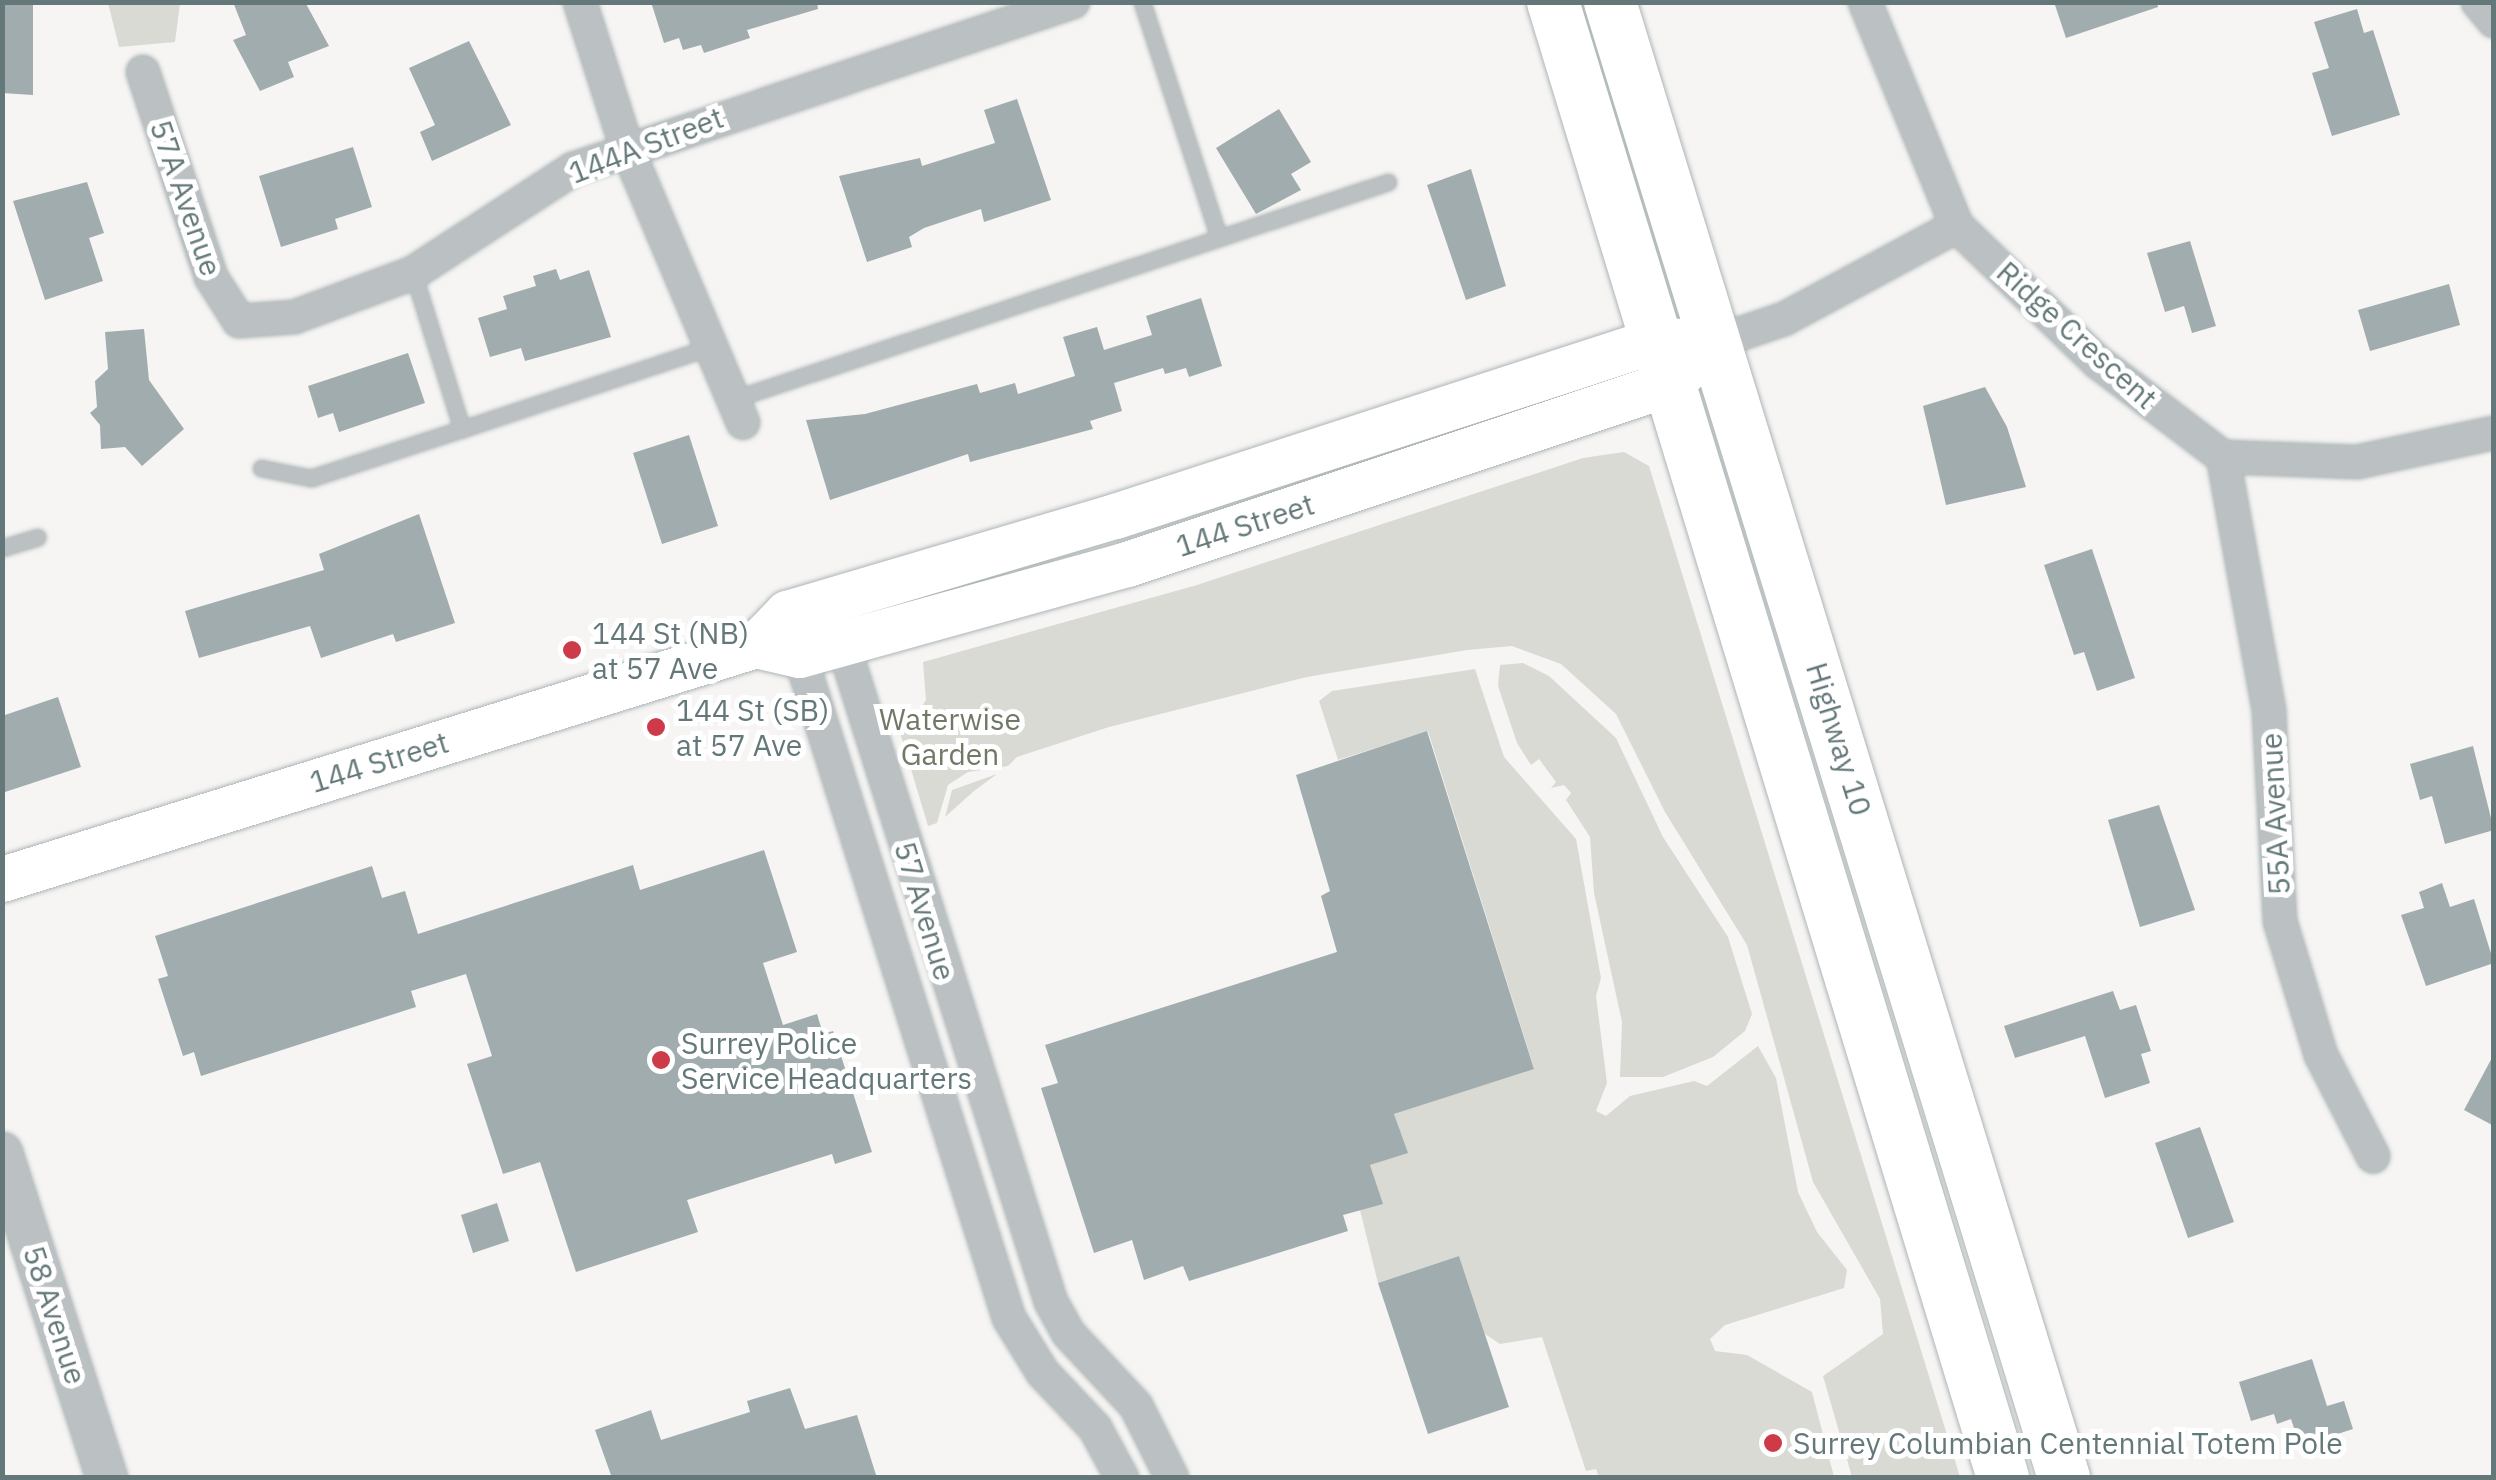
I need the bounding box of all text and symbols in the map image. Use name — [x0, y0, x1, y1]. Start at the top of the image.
street label: 144A Street — [564, 99, 728, 191]
street label: 57A Avenue — [143, 115, 229, 281]
street label: Ridge Crescent — [1990, 254, 2164, 416]
street label: 144 Street — [1171, 486, 1319, 564]
place label: 144 St (NB) at 57 Ave — [592, 615, 749, 686]
marker: 144 St (NB) at 57 Ave — [561, 639, 583, 661]
street label: Highway 10 — [1799, 658, 1879, 820]
place label: 144 St (SB) at 57 Ave — [676, 692, 829, 762]
park label: Waterwise Garden — [879, 701, 1021, 772]
marker: 144 St (SB) at 57 Ave — [645, 716, 667, 738]
street label: 144 Street — [305, 724, 453, 800]
street label: 55A Avenue — [2253, 732, 2297, 896]
street label: 57 Avenue — [887, 837, 963, 985]
place label: Surrey Police Service Headquarters — [681, 1025, 972, 1096]
marker: Surrey Police Service Headquarters — [650, 1049, 672, 1071]
street label: 58 Avenue — [16, 1241, 94, 1389]
place label: Surrey Columbian Centennial Totem Pole — [1793, 1425, 2343, 1461]
marker: Surrey Columbian Centennial Totem Pole — [1762, 1432, 1784, 1454]

